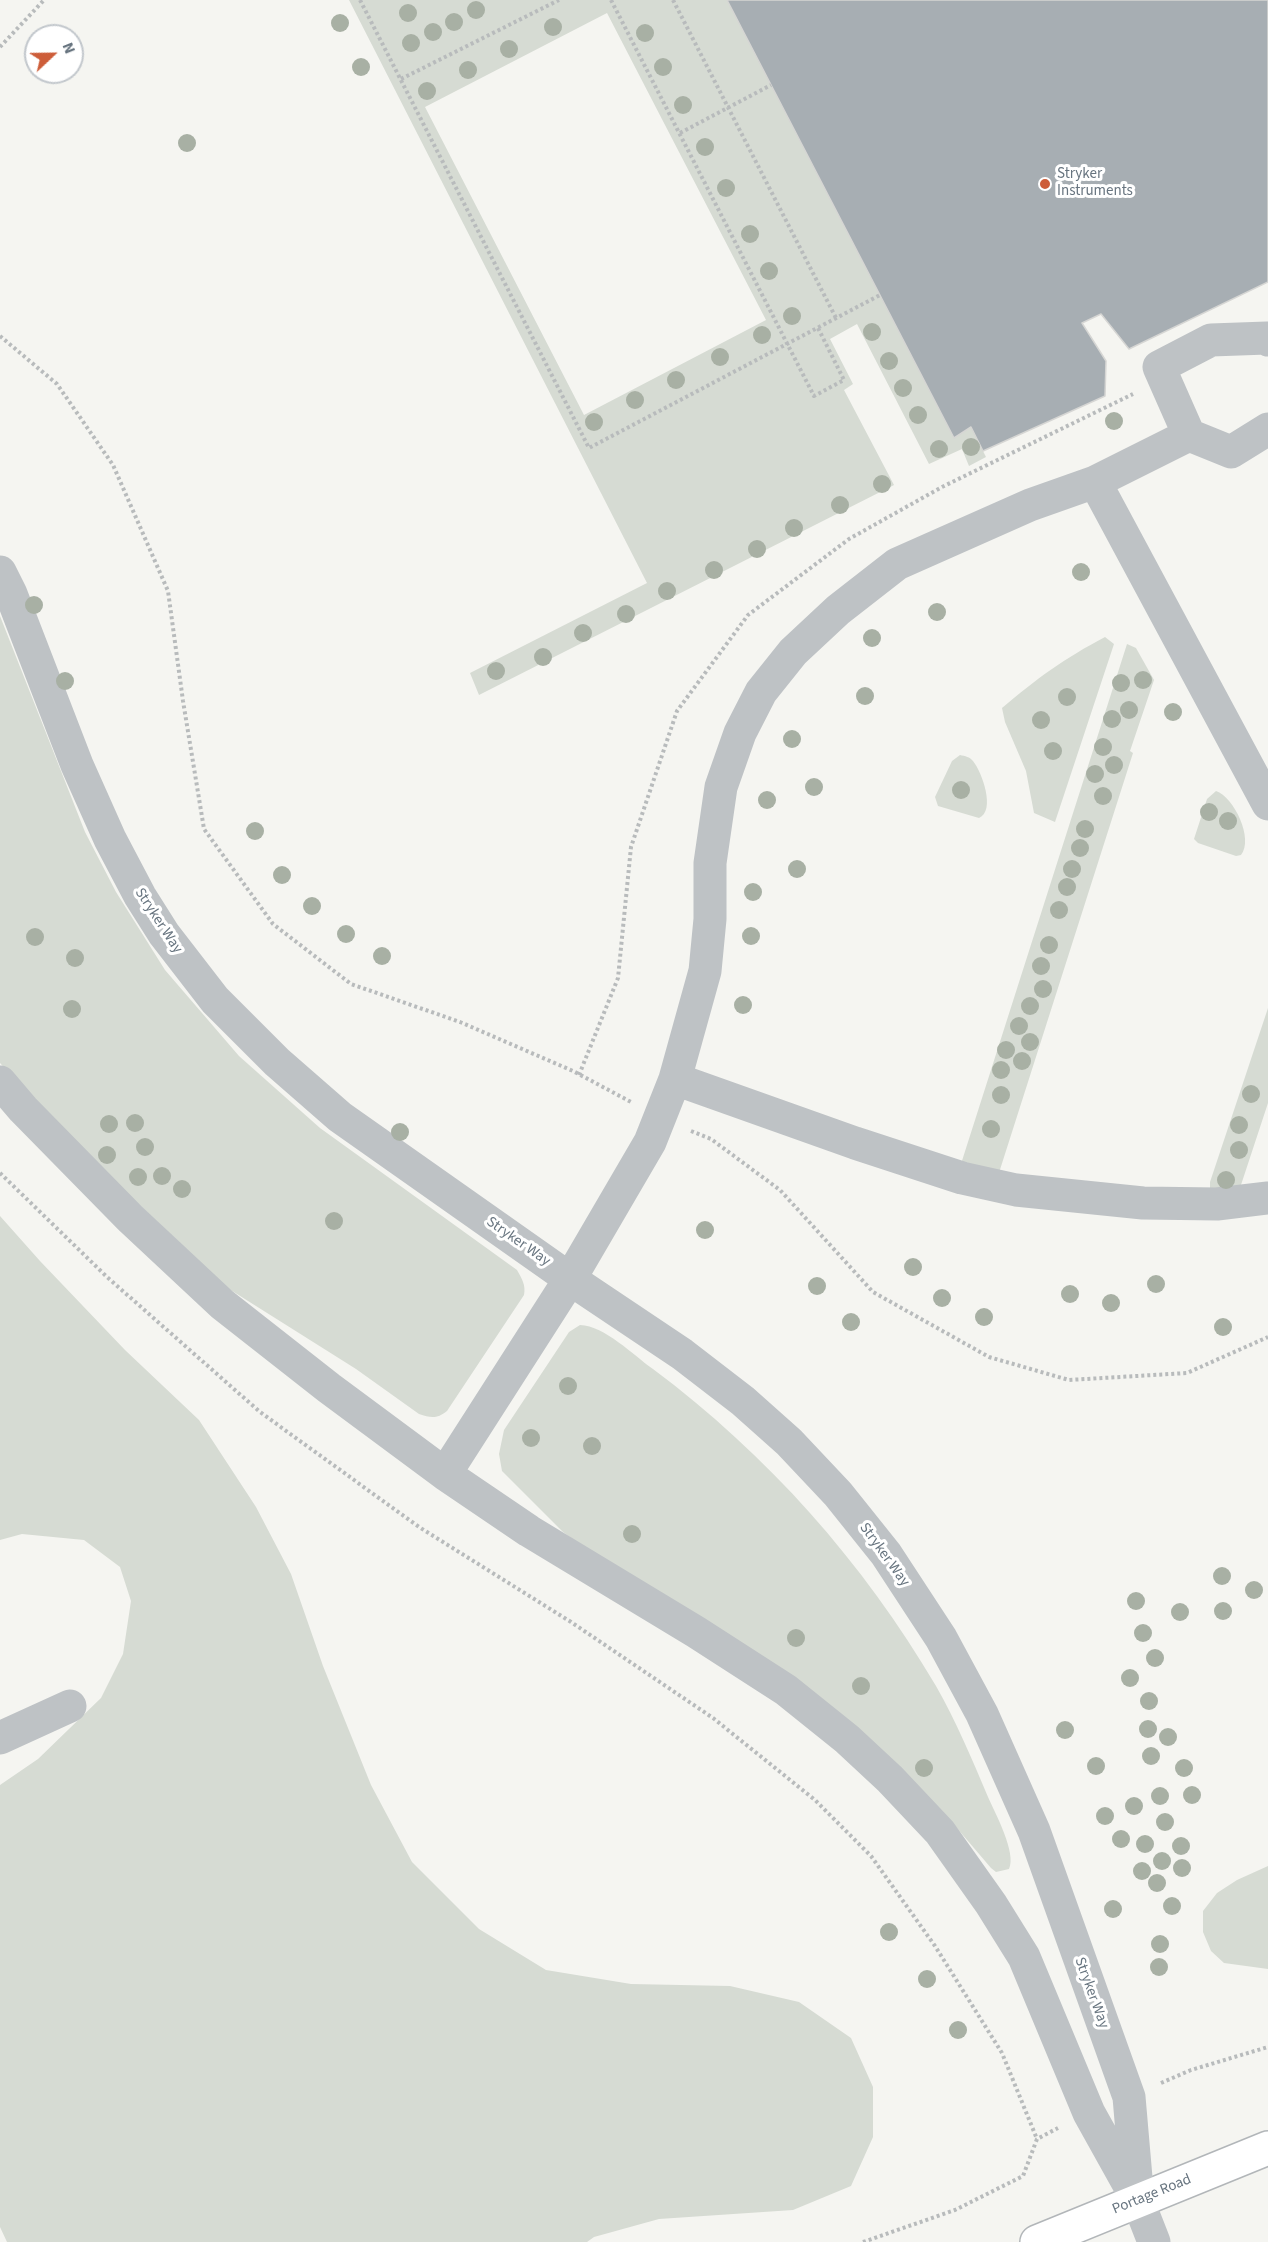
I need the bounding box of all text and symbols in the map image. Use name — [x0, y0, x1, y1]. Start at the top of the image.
north arrow — [24, 24, 84, 84]
text: N — [57, 39, 81, 57]
place label: Stryker Instruments — [1057, 166, 1133, 201]
marker: Stryker Instruments — [1038, 177, 1052, 191]
street label: Stryker Way — [130, 885, 186, 957]
street label: Stryker Way — [482, 1213, 554, 1271]
street label: Stryker Way — [855, 1520, 913, 1590]
street label: Stryker Way — [1070, 1955, 1112, 2031]
street label: Portage Road — [1110, 2171, 1194, 2219]

